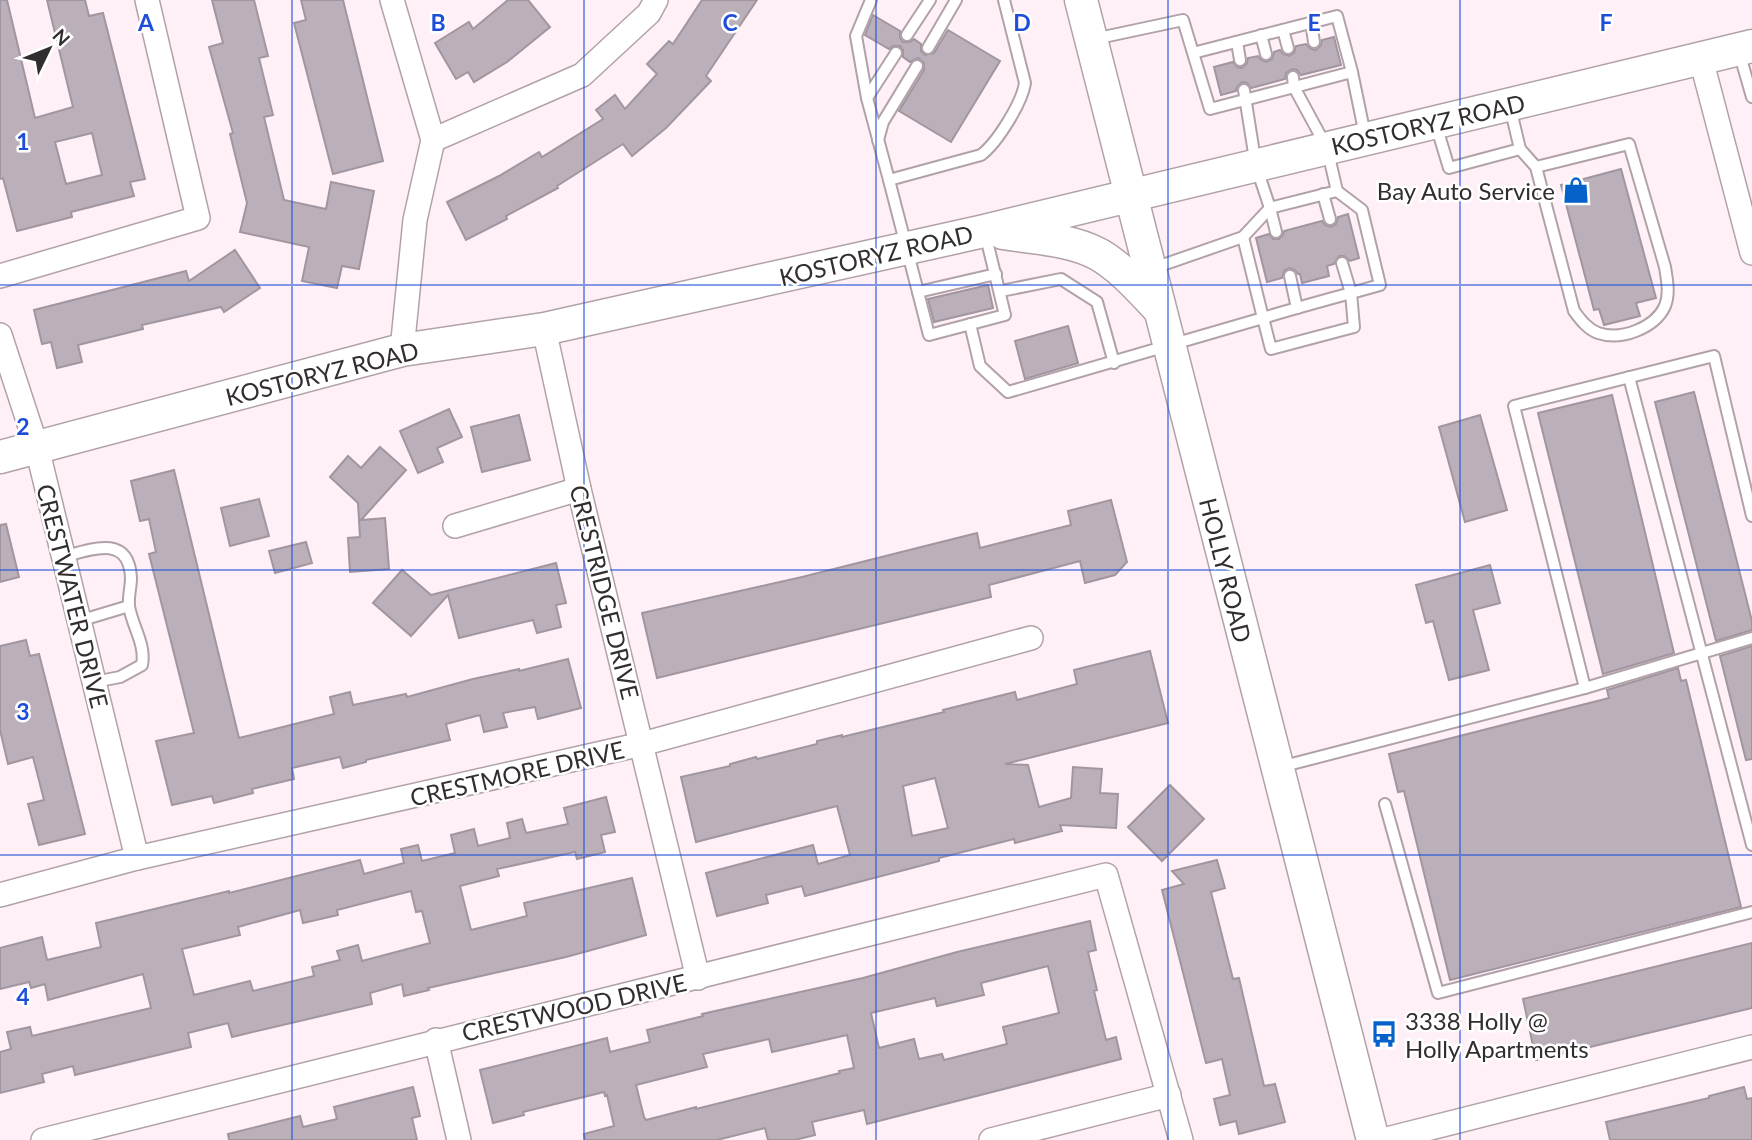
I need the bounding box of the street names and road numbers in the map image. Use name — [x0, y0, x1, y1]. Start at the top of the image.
street label: KOSTORYZ ROAD — [1328, 88, 1528, 160]
street label: KOSTORYZ ROAD — [776, 219, 976, 291]
street label: KOSTORYZ ROAD — [223, 335, 421, 411]
street label: CRESTWATER DRIVE — [31, 481, 115, 711]
street label: CRESTRIDGE DRIVE — [564, 482, 646, 702]
street label: HOLLY ROAD — [1194, 495, 1258, 645]
street label: CRESTMORE DRIVE — [407, 734, 627, 812]
street label: CRESTWOOD DRIVE — [459, 967, 689, 1047]

